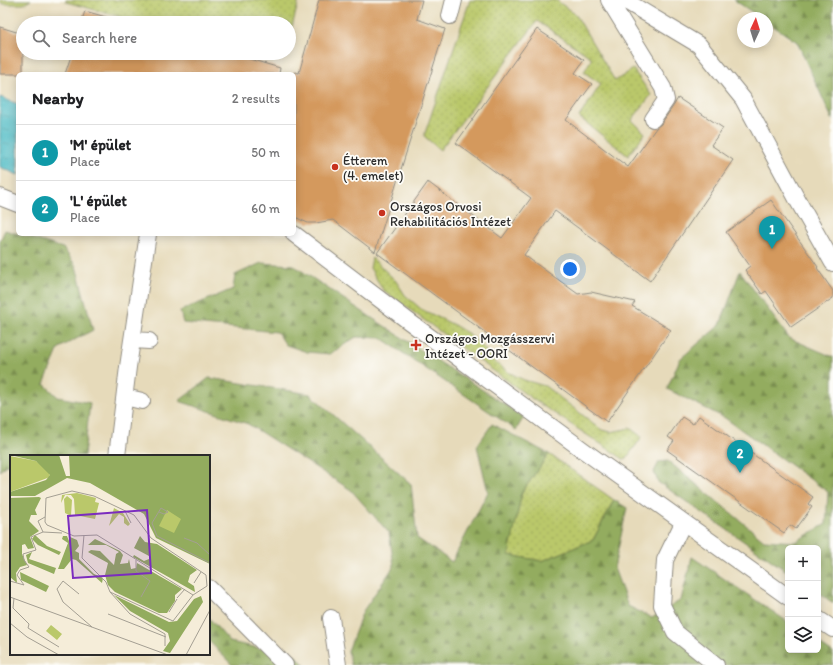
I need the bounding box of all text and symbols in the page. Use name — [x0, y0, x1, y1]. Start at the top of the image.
north arrow — [737, 12, 773, 48]
search box — [16, 16, 296, 60]
icon: search — [30, 27, 52, 49]
text: Search here — [62, 29, 137, 47]
text: Nearby — [32, 88, 84, 108]
text: 2 results — [232, 91, 280, 106]
text: 'M' épület — [70, 136, 131, 154]
text: 1 — [42, 145, 48, 160]
text: 50 m — [251, 145, 280, 160]
place label: Étterem (4. emelet) — [343, 153, 404, 183]
text: Place — [70, 154, 100, 169]
marker: Étterem (4. emelet) — [330, 162, 340, 172]
text: 'L' épület — [70, 192, 127, 210]
place label: Országos Orvosi Rehabilitációs Intézet — [390, 199, 511, 229]
text: 2 — [42, 201, 48, 216]
text: 60 m — [251, 201, 280, 216]
marker: Országos Orvosi Rehabilitációs Intézet — [377, 208, 387, 218]
text: Place — [70, 210, 100, 225]
pin: 1 — [759, 216, 785, 249]
your location — [560, 259, 580, 279]
place label: Országos Mozgásszervi Intézet - OORI — [425, 331, 555, 361]
marker: Országos Mozgásszervi Intézet - OORI — [410, 339, 422, 351]
pin: 2 — [727, 440, 753, 473]
inset map — [10, 455, 210, 655]
map controls — [785, 545, 821, 653]
button: + — [785, 545, 821, 581]
button: − — [785, 581, 821, 617]
button: layers — [785, 617, 821, 653]

